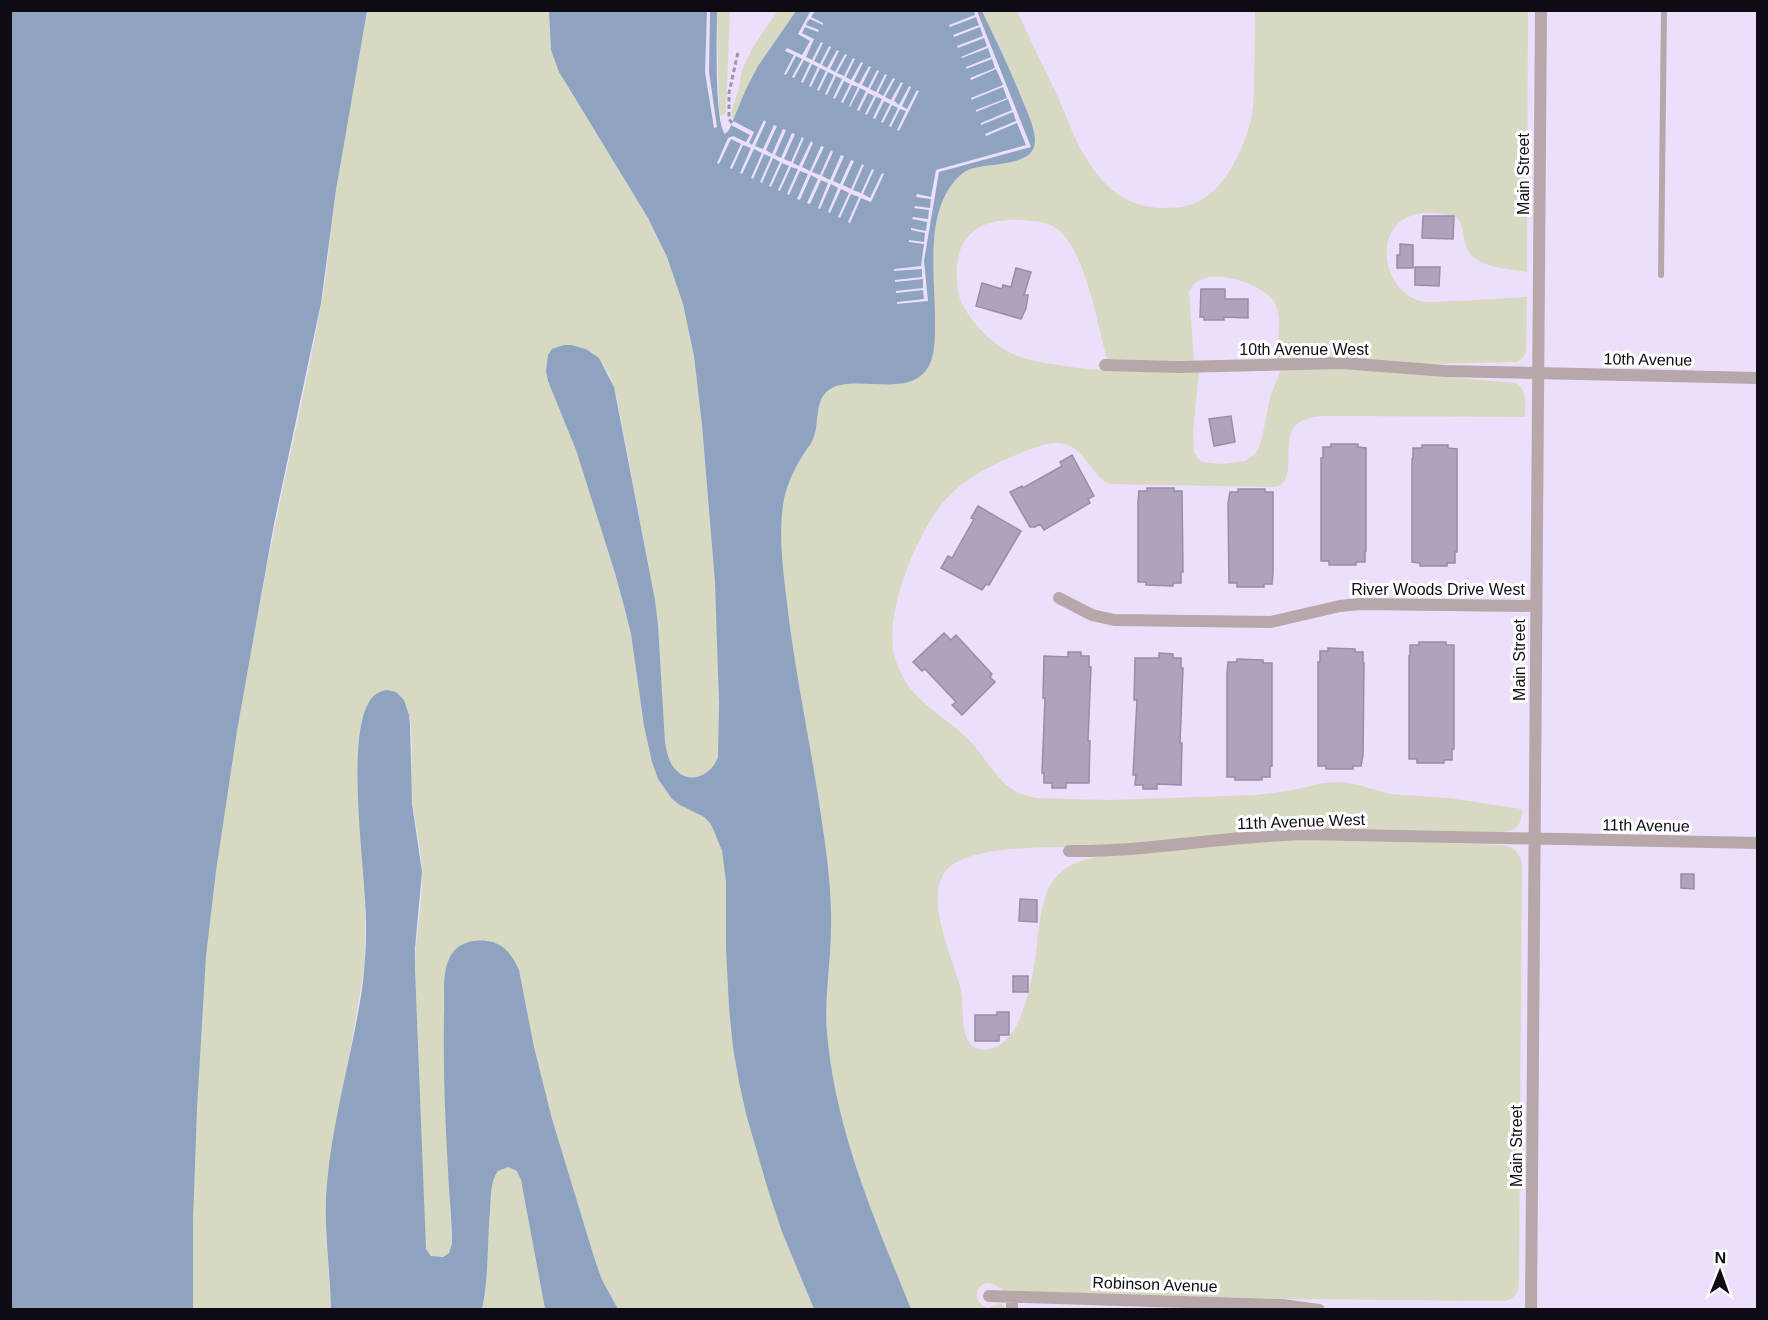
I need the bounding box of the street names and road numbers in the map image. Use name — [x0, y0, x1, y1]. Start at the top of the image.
street label: Main Street — [1515, 133, 1532, 215]
street label: 10th Avenue West — [1239, 341, 1369, 358]
street label: 10th Avenue — [1604, 350, 1693, 369]
street label: River Woods Drive West — [1351, 581, 1525, 598]
street label: Main Street — [1511, 619, 1528, 701]
street label: 11th Avenue West — [1237, 811, 1366, 832]
street label: 11th Avenue — [1602, 816, 1690, 835]
street label: Main Street — [1508, 1105, 1525, 1187]
street label: Robinson Avenue — [1092, 1274, 1218, 1295]

